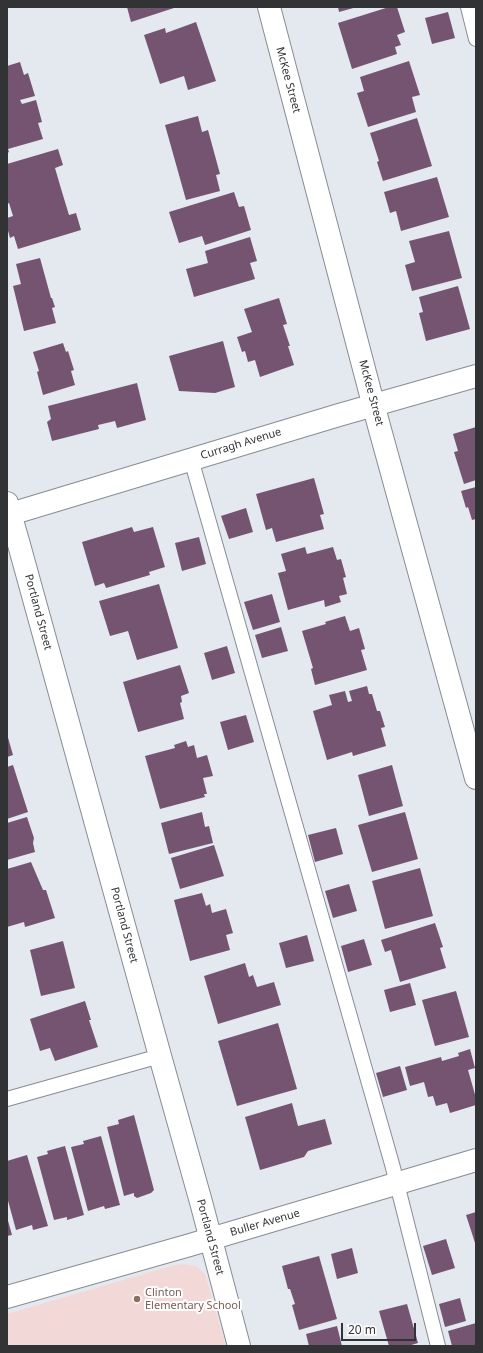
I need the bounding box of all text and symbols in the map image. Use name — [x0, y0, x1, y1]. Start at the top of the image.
street label: McKee Street — [273, 45, 303, 115]
street label: McKee Street — [356, 358, 386, 428]
street label: Curragh Avenue — [199, 425, 283, 463]
street label: Portland Street — [22, 573, 54, 651]
street label: Portland Street — [108, 886, 140, 964]
street label: Portland Street — [194, 1198, 226, 1276]
street label: Buller Avenue — [229, 1207, 301, 1239]
place label: Clinton Elementary School — [145, 1286, 241, 1312]
marker: Clinton Elementary School — [132, 1294, 142, 1304]
scale bar — [343, 1315, 418, 1341]
text: 20 m — [348, 1321, 376, 1338]

